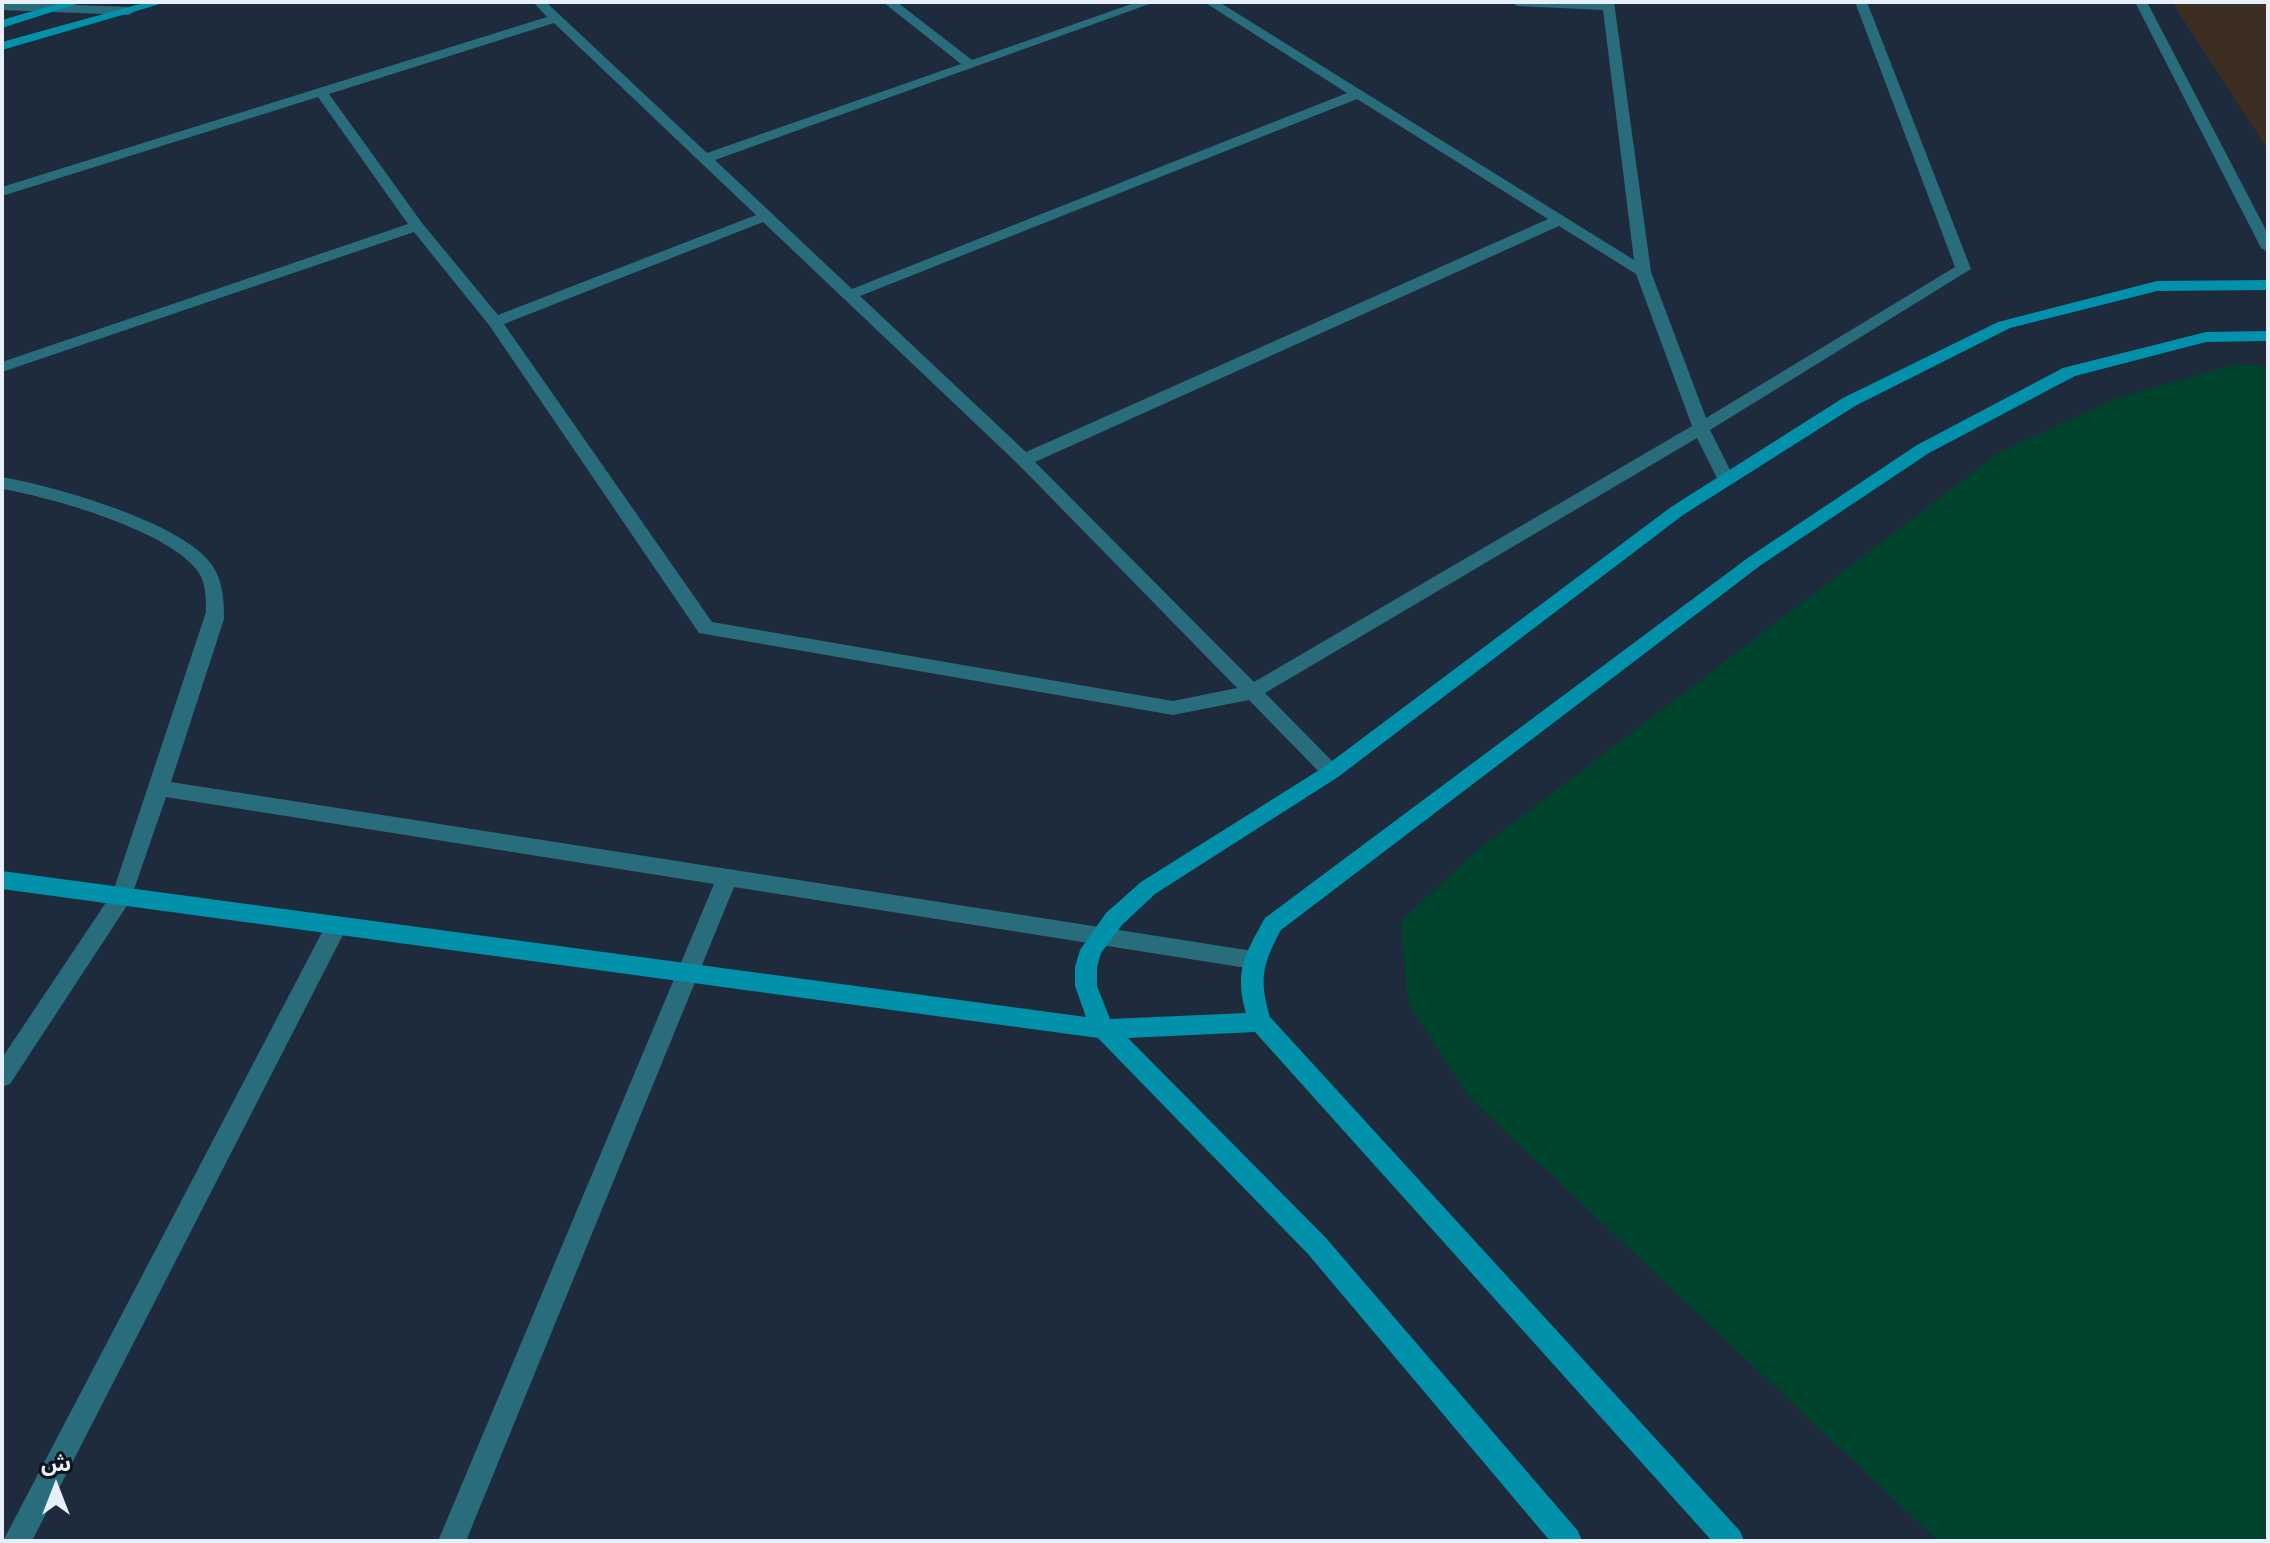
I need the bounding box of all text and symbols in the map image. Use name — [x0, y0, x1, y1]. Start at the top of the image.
north arrow — [16, 1447, 96, 1527]
text: ش — [41, 1450, 71, 1476]

